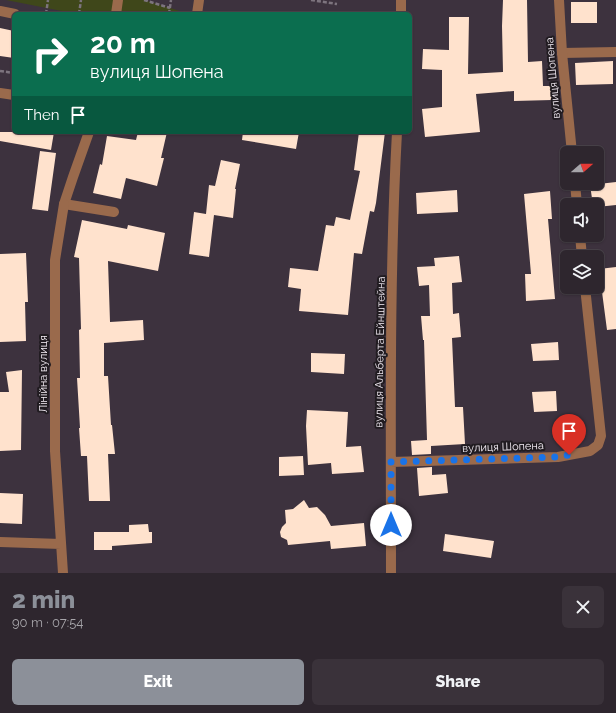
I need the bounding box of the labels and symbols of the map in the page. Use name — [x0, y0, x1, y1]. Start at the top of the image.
street label: вулиця Шопена — [543, 37, 563, 119]
north arrow — [560, 146, 604, 190]
street label: вулиця Альберта Ейнштейна — [372, 276, 388, 428]
street label: Лінійна вулиця — [37, 335, 50, 413]
pin — [552, 414, 586, 455]
street label: вулиця Шопена — [462, 439, 544, 455]
position arrow — [370, 504, 412, 546]

